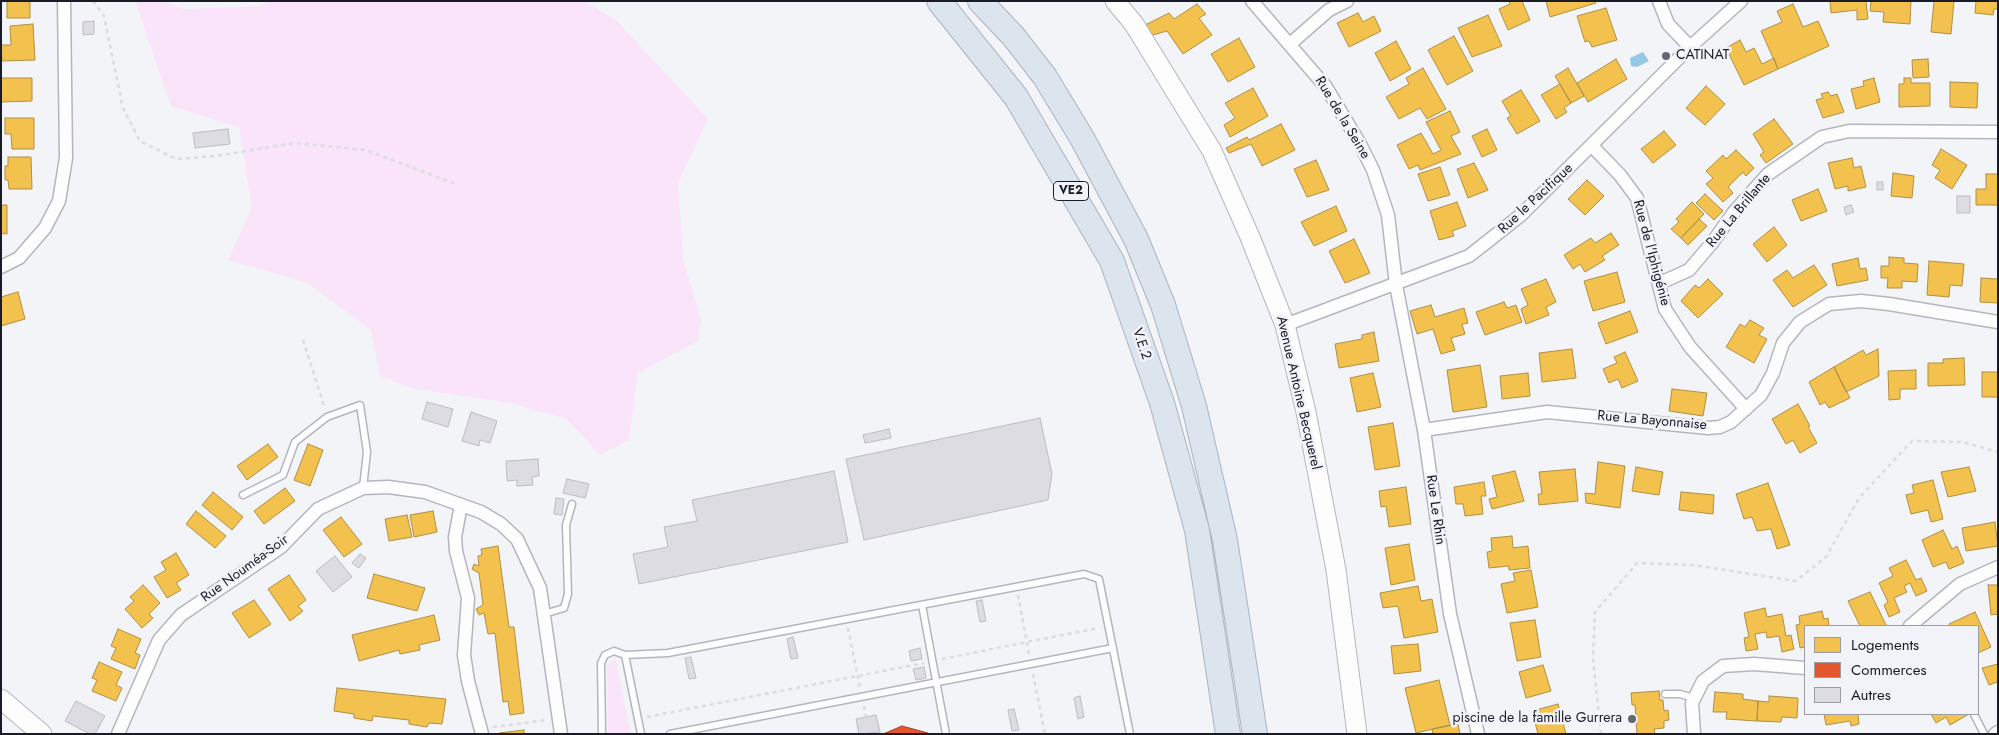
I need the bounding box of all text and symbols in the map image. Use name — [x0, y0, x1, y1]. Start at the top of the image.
place label: CATINAT — [1676, 48, 1729, 64]
marker: CATINAT — [1660, 50, 1672, 62]
street label: Rue de la Seine — [1311, 74, 1373, 162]
street label: Rue le Pacifique — [1495, 160, 1577, 238]
street label: Rue La Brillante — [1703, 171, 1775, 251]
road number: VE2 — [1054, 182, 1088, 200]
street label: Rue de l'Iphigénie — [1629, 198, 1673, 308]
street label: Avenue Antoine Becquerel — [1272, 315, 1324, 471]
street label: V.E.2 — [1128, 326, 1154, 362]
street label: Rue La Bayonnaise — [1597, 408, 1707, 434]
street label: Rue Le Rhin — [1422, 474, 1448, 546]
street label: Rue Nouméa-Soir — [198, 532, 292, 606]
legend — [1804, 625, 1979, 715]
text: Logements — [1851, 634, 1919, 656]
text: Commerces — [1851, 659, 1926, 681]
text: Autres — [1851, 684, 1891, 706]
place label: piscine de la famille Gurrera — [1453, 711, 1622, 727]
marker: piscine de la famille Gurrera — [1626, 713, 1638, 725]

